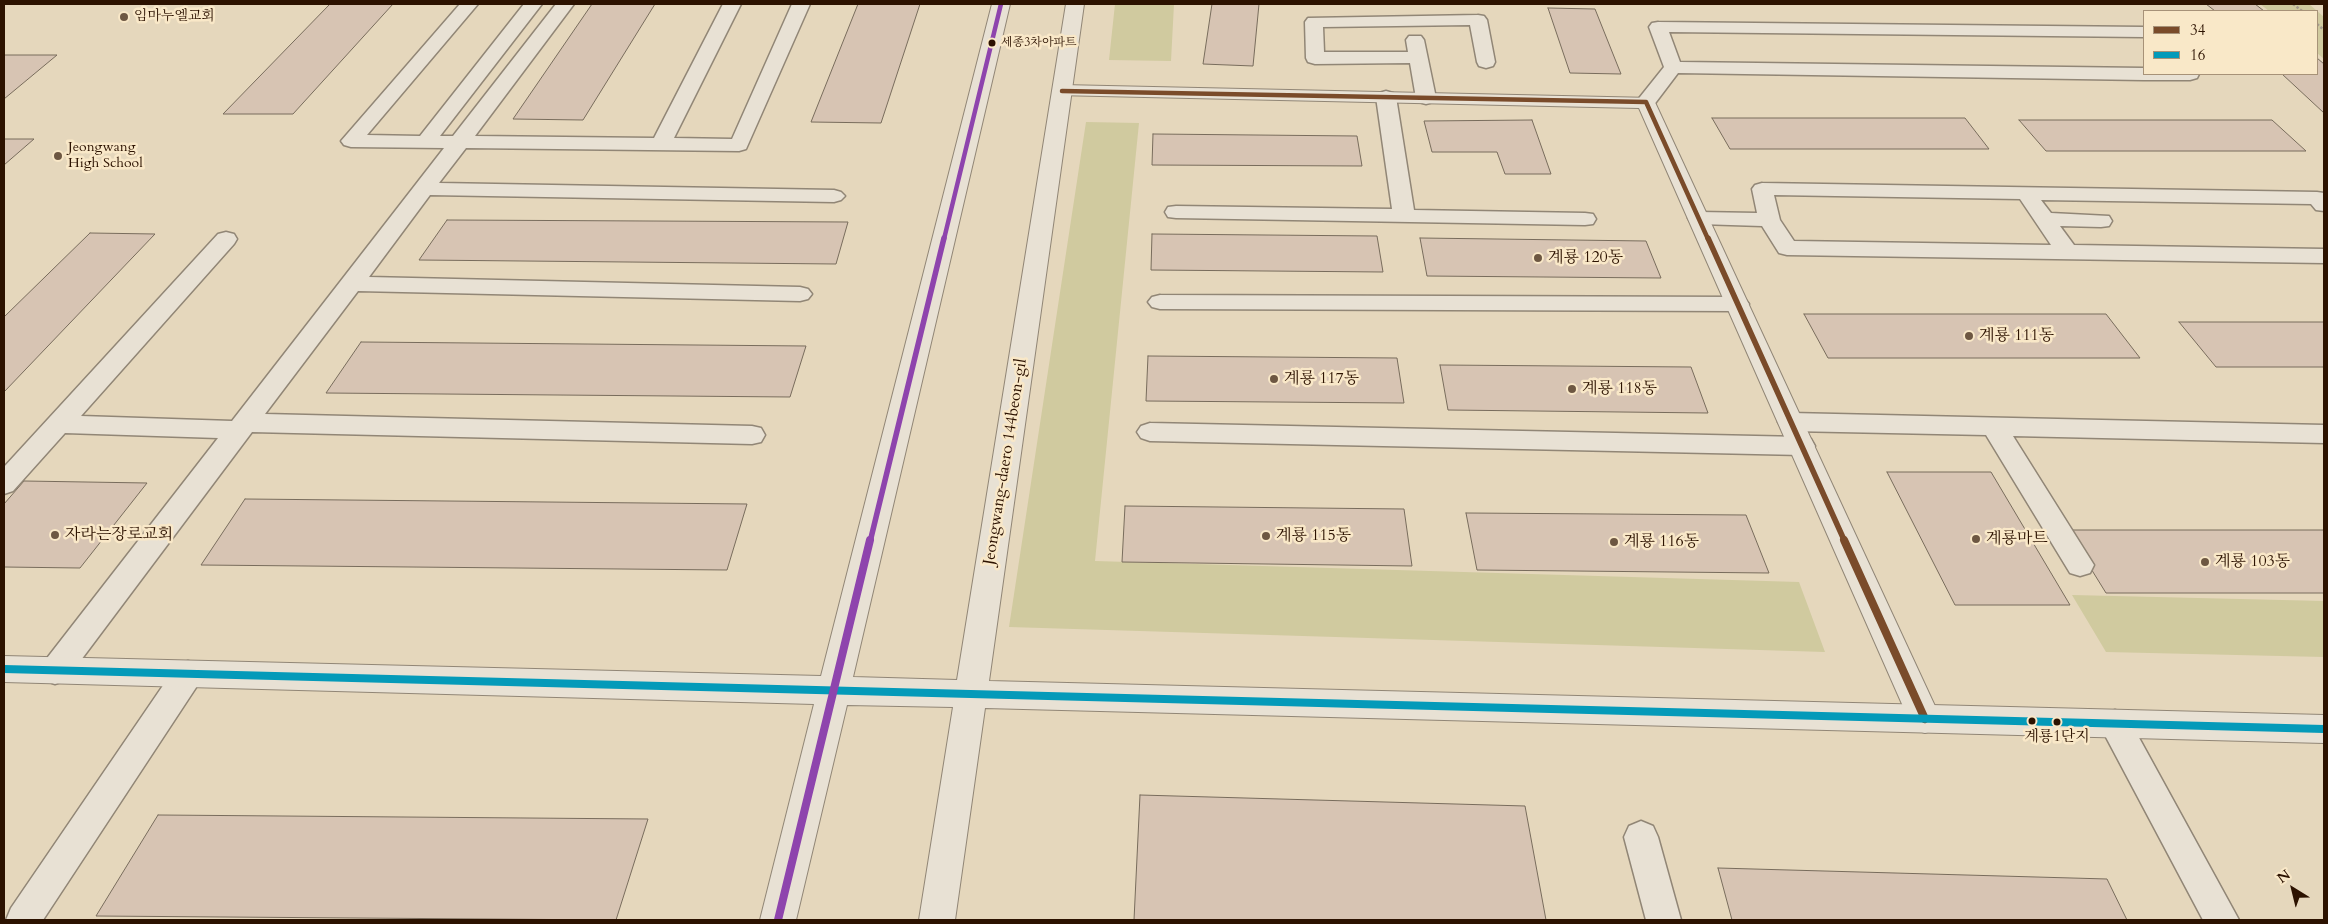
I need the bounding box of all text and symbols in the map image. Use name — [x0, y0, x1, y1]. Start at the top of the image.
place label: 임마누엘교회 — [134, 9, 215, 25]
legend — [2143, 10, 2318, 75]
marker: 임마누엘교회 — [118, 11, 130, 23]
text: 34 — [2190, 20, 2205, 40]
place label: 세종3차아파트 — [1001, 36, 1077, 50]
marker: 세종3차아파트 — [987, 38, 997, 48]
text: 16 — [2190, 45, 2205, 65]
place label: Jeongwang High School — [68, 140, 143, 172]
marker: Jeongwang High School — [52, 150, 64, 162]
place label: 계룡 120동 — [1548, 248, 1623, 268]
marker: 계룡 120동 — [1532, 252, 1544, 264]
place label: 계룡 111동 — [1979, 326, 2054, 346]
marker: 계룡 111동 — [1963, 330, 1975, 342]
street label: Jeongwang-daero 144beon-gil — [980, 357, 1032, 567]
place label: 계룡 117동 — [1284, 369, 1359, 389]
marker: 계룡 117동 — [1268, 373, 1280, 385]
place label: 계룡 118동 — [1582, 379, 1657, 399]
marker: 계룡 118동 — [1566, 383, 1578, 395]
place label: 자라는장로교회 — [65, 525, 173, 545]
place label: 계룡 115동 — [1276, 526, 1351, 546]
marker: 자라는장로교회 — [49, 529, 61, 541]
place label: 계룡마트 — [1986, 529, 2048, 549]
marker: 계룡 115동 — [1260, 530, 1272, 542]
place label: 계룡 116동 — [1624, 532, 1699, 552]
marker: 계룡마트 — [1970, 533, 1982, 545]
marker: 계룡 116동 — [1608, 536, 1620, 548]
place label: 계룡 103동 — [2215, 552, 2290, 572]
marker: 계룡 103동 — [2199, 556, 2211, 568]
unlabelled marker — [2027, 716, 2037, 726]
marker: 계룡1단지 — [2052, 717, 2062, 727]
place label: 계룡1단지 — [2024, 729, 2090, 747]
north arrow — [2268, 864, 2318, 914]
text: N — [2273, 865, 2294, 888]

